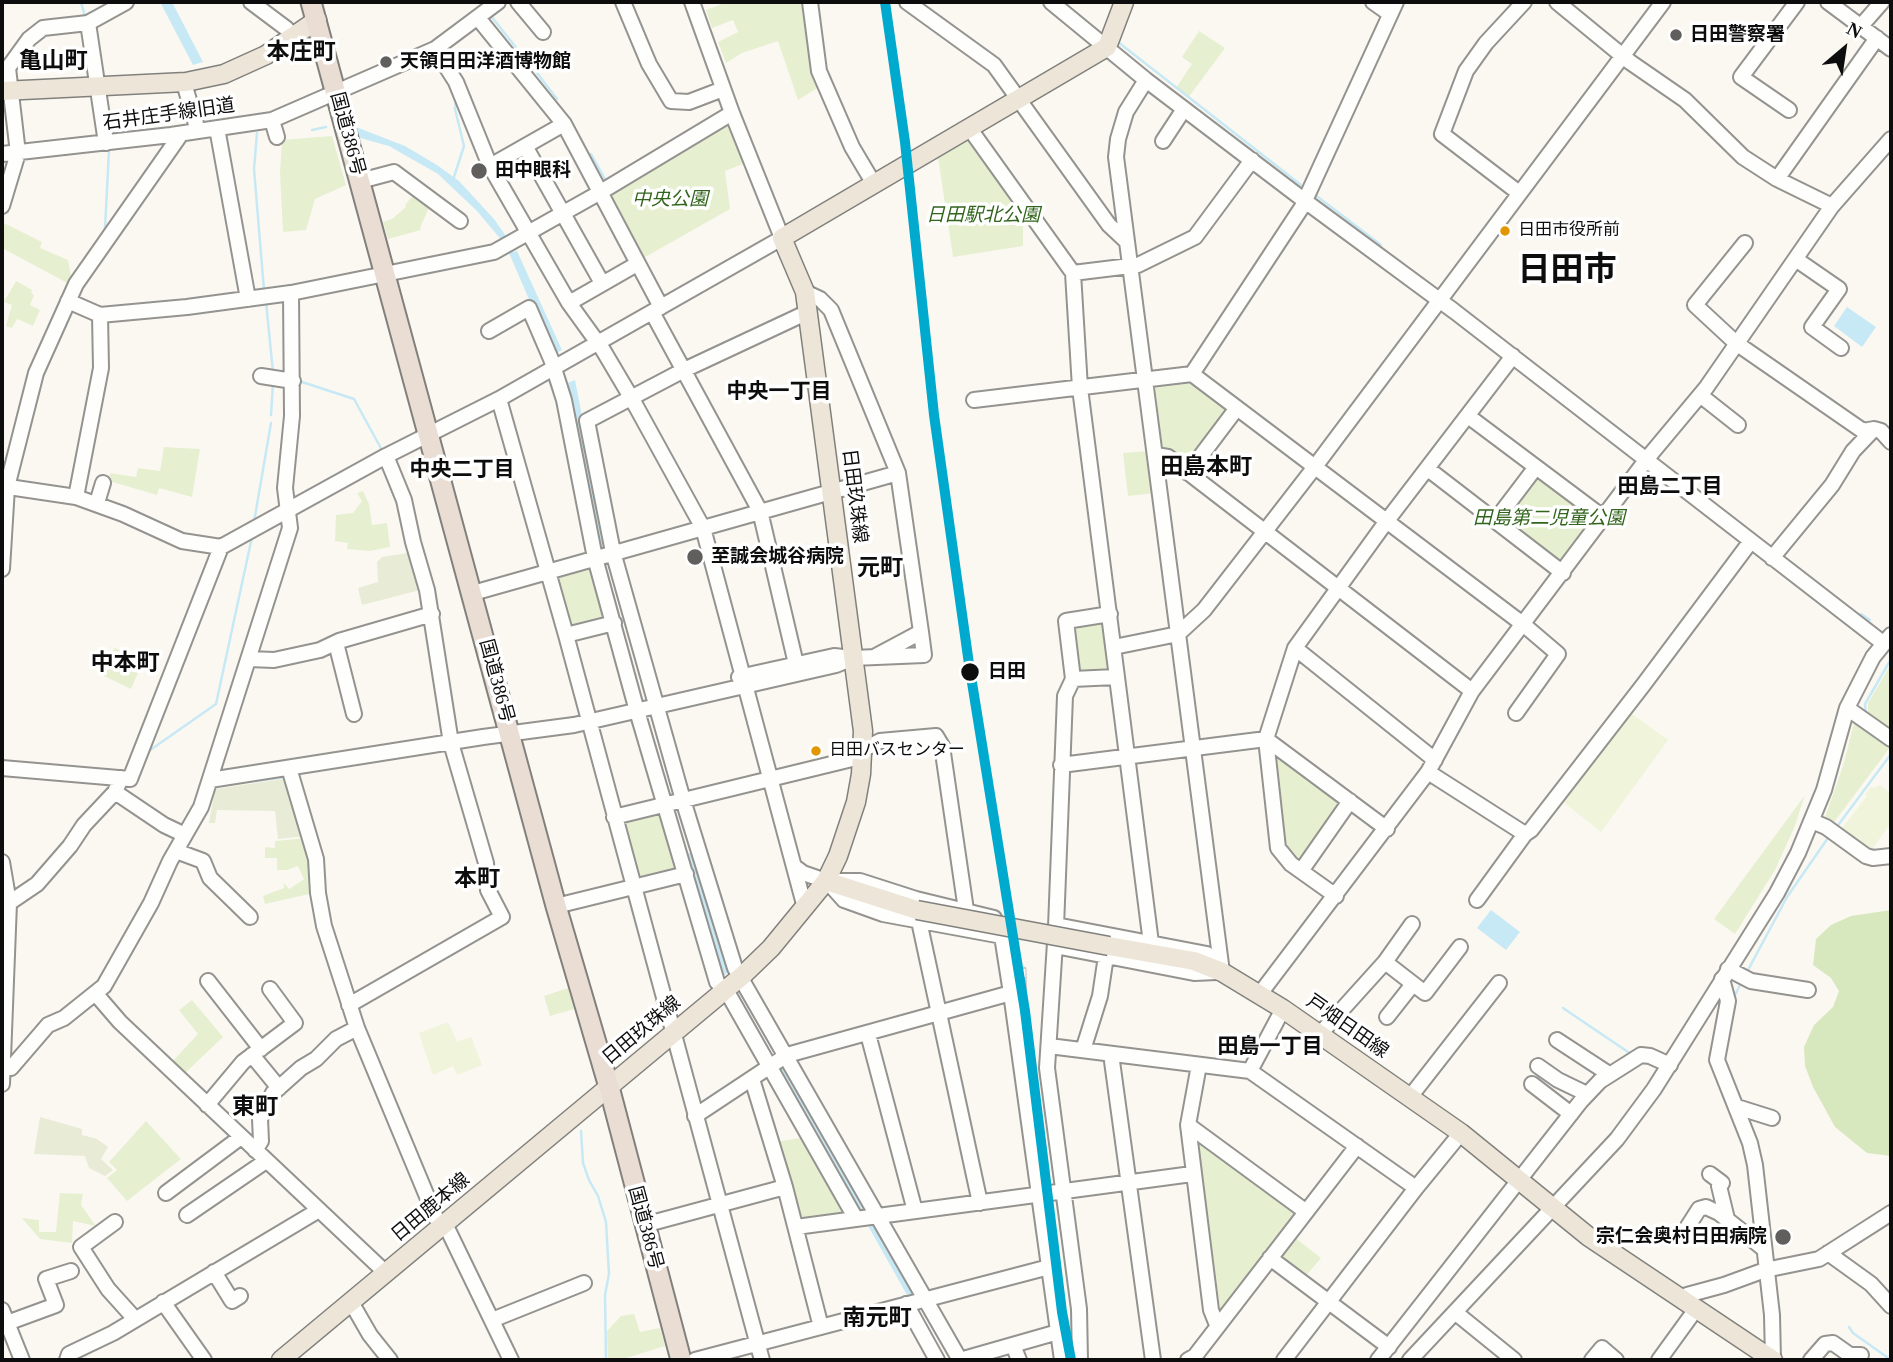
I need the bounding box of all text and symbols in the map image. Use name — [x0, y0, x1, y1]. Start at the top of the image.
north arrow — [1809, 14, 1879, 84]
text: N — [1843, 18, 1866, 43]
place label: 日田警察署 — [1690, 24, 1785, 46]
marker: 日田警察署 — [1668, 27, 1684, 43]
district label: 本庄町 — [267, 39, 335, 67]
district label: 亀山町 — [19, 48, 87, 76]
place label: 天領日田洋酒博物館 — [400, 51, 571, 73]
marker: 天領日田洋酒博物館 — [378, 54, 394, 70]
street label: 国道386号 — [325, 90, 369, 178]
street label: 石井庄手線旧道 — [102, 94, 236, 136]
place label: 田中眼科 — [495, 160, 571, 182]
marker: 田中眼科 — [469, 161, 489, 181]
park label: 中央公園 — [632, 189, 708, 211]
park label: 日田駅北公園 — [926, 205, 1040, 227]
place label: 日田市役所前 — [1518, 221, 1620, 241]
marker: 日田市役所前 — [1498, 224, 1512, 238]
district label: 日田市 — [1518, 251, 1616, 291]
district label: 中央一丁目 — [727, 380, 831, 406]
street label: 日田玖珠線 — [837, 447, 871, 545]
district label: 田島本町 — [1160, 454, 1252, 482]
district label: 中央二丁目 — [410, 458, 514, 484]
district label: 田島二丁目 — [1618, 475, 1722, 501]
park label: 田島第二児童公園 — [1473, 508, 1625, 530]
place label: 至誠会城谷病院 — [711, 546, 844, 568]
marker: 至誠会城谷病院 — [685, 547, 705, 567]
district label: 元町 — [857, 555, 903, 583]
street label: 国道386号 — [474, 637, 518, 725]
district label: 中本町 — [91, 650, 159, 678]
marker: 日田 — [959, 661, 981, 683]
place label: 日田 — [988, 661, 1026, 683]
place label: 日田バスセンター — [829, 741, 965, 761]
marker: 日田バスセンター — [809, 744, 823, 758]
district label: 本町 — [454, 866, 500, 894]
street label: 戸畑日田線 — [1302, 990, 1392, 1064]
street label: 日田玖珠線 — [598, 992, 686, 1070]
district label: 田島一丁目 — [1218, 1035, 1322, 1061]
district label: 東町 — [232, 1094, 278, 1122]
street label: 日田鹿本線 — [387, 1169, 475, 1247]
street label: 国道386号 — [623, 1184, 667, 1272]
place label: 宗仁会奥村日田病院 — [1596, 1226, 1767, 1248]
marker: 宗仁会奥村日田病院 — [1773, 1227, 1793, 1247]
district label: 南元町 — [843, 1305, 911, 1333]

